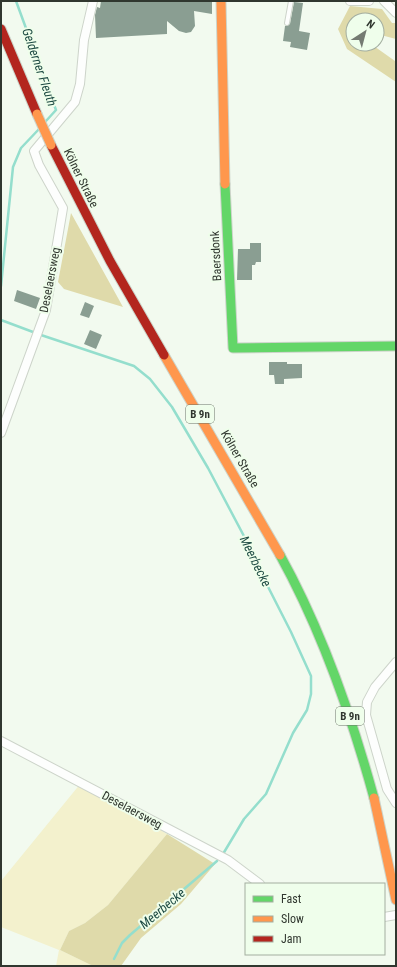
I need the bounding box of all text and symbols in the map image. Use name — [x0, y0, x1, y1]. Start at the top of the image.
north arrow — [345, 12, 385, 52]
text: N — [364, 17, 377, 32]
water label: Gelderner Fleuth — [19, 26, 60, 108]
street label: Kölner Straße — [61, 146, 101, 210]
street label: Baersdonk — [208, 230, 224, 281]
street label: Deselaersweg — [37, 246, 63, 314]
road number: B 9n — [186, 405, 214, 423]
street label: Kölner Straße — [218, 428, 262, 490]
water label: Meerbecke — [237, 533, 274, 589]
road number: B 9n — [336, 707, 364, 725]
street label: Deselaersweg — [100, 788, 165, 832]
legend — [245, 883, 385, 955]
water label: Meerbecke — [137, 885, 188, 932]
text: Fast — [281, 892, 302, 906]
text: Slow — [281, 912, 304, 926]
text: Jam — [281, 932, 302, 946]

